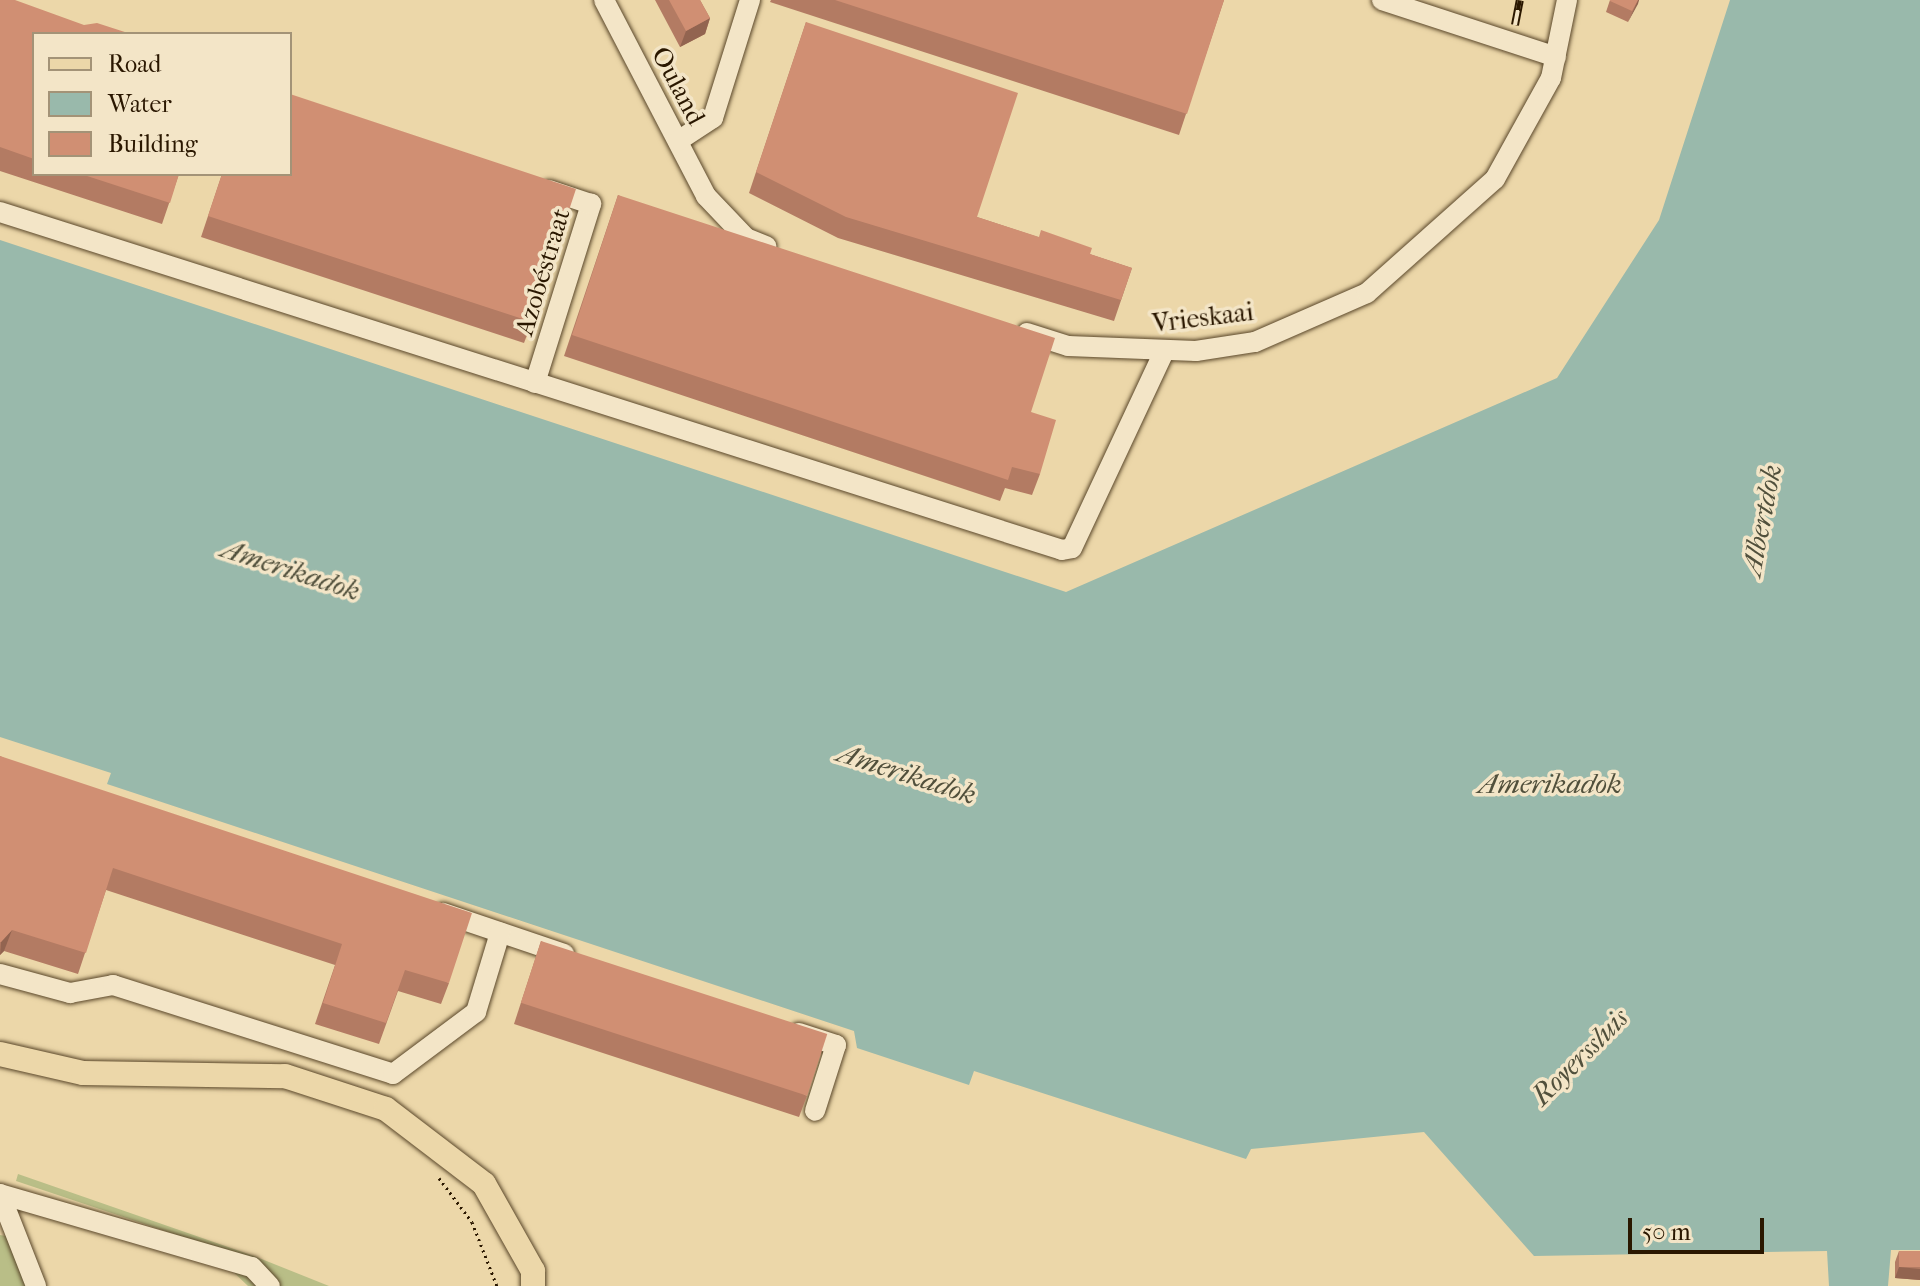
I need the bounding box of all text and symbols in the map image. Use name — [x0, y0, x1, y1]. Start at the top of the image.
legend — [32, 32, 292, 176]
street label: Ouland — [645, 42, 711, 130]
text: Road — [108, 50, 161, 78]
text: Water — [108, 90, 172, 118]
text: Building — [108, 130, 198, 158]
street label: Azobéstraat — [509, 205, 577, 339]
street label: Vrieskaai — [1151, 296, 1255, 340]
water label: Albertdok — [1735, 462, 1789, 578]
water label: Amerikadok — [218, 532, 364, 608]
water label: Amerikadok — [834, 736, 980, 812]
water label: Amerikadok — [1478, 767, 1622, 801]
water label: Royerssluis — [1525, 1002, 1635, 1112]
scale bar — [1632, 1202, 1768, 1252]
text: 50 m — [1642, 1218, 1691, 1246]

